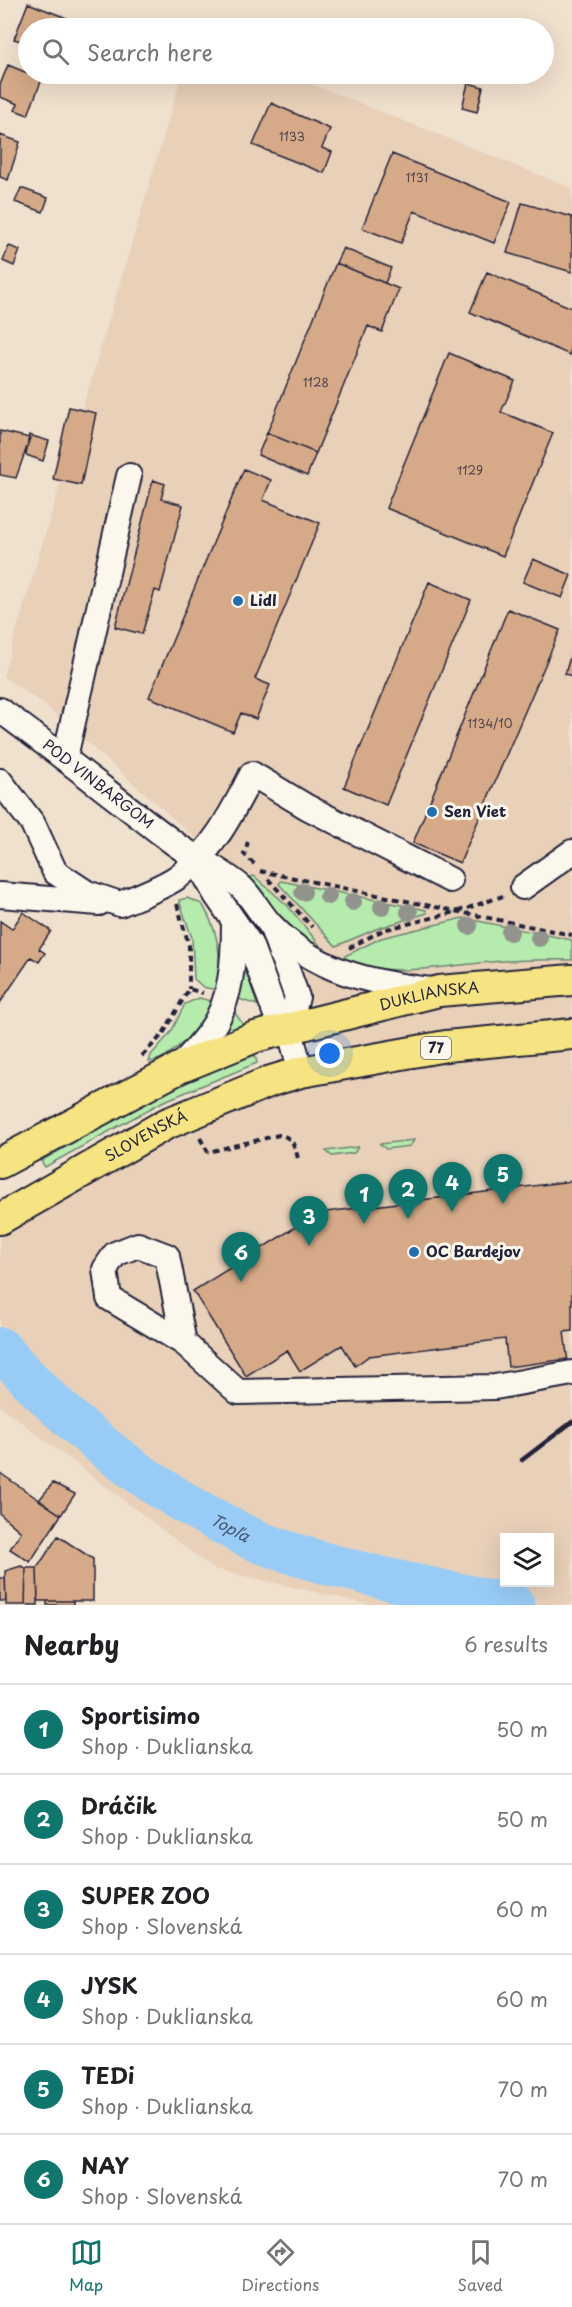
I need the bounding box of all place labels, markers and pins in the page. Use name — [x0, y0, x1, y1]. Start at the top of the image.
place label: Lidl — [250, 588, 277, 611]
marker: Lidl — [231, 594, 245, 608]
place label: Sen Viet — [444, 799, 506, 822]
marker: Sen Viet — [425, 805, 439, 819]
pin: 5 — [484, 1154, 522, 1204]
pin: 4 — [432, 1162, 472, 1212]
pin: 2 — [388, 1170, 428, 1219]
pin: 1 — [344, 1174, 384, 1224]
pin: 3 — [290, 1196, 328, 1246]
pin: 6 — [222, 1232, 260, 1282]
place label: OC Bardejov — [426, 1239, 521, 1262]
marker: OC Bardejov — [407, 1245, 421, 1259]

